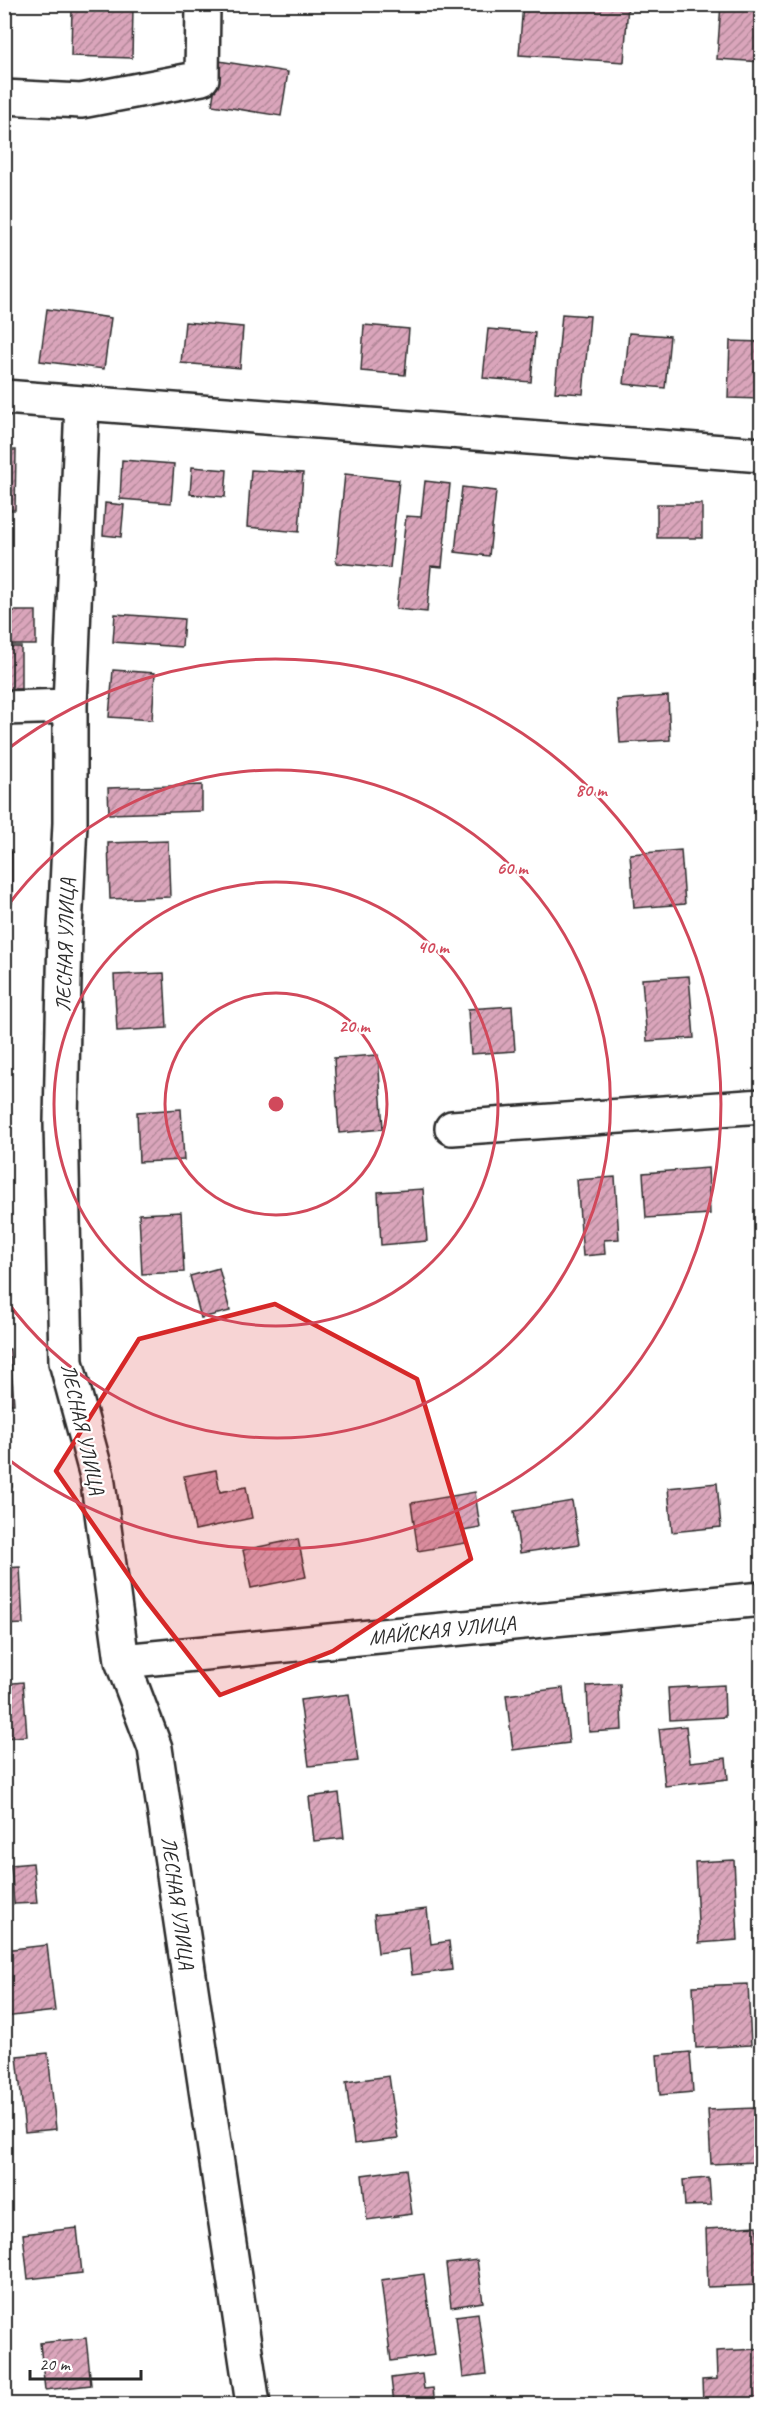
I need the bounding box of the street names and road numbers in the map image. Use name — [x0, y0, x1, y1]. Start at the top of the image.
street label: ЛЕСНАЯ УЛИЦА — [50, 877, 80, 1012]
street label: ЛЕСНАЯ УЛИЦА — [55, 1361, 111, 1497]
street label: МАЙСКАЯ УЛИЦА — [367, 1609, 517, 1651]
street label: ЛЕСНАЯ УЛИЦА — [156, 1835, 200, 1971]

